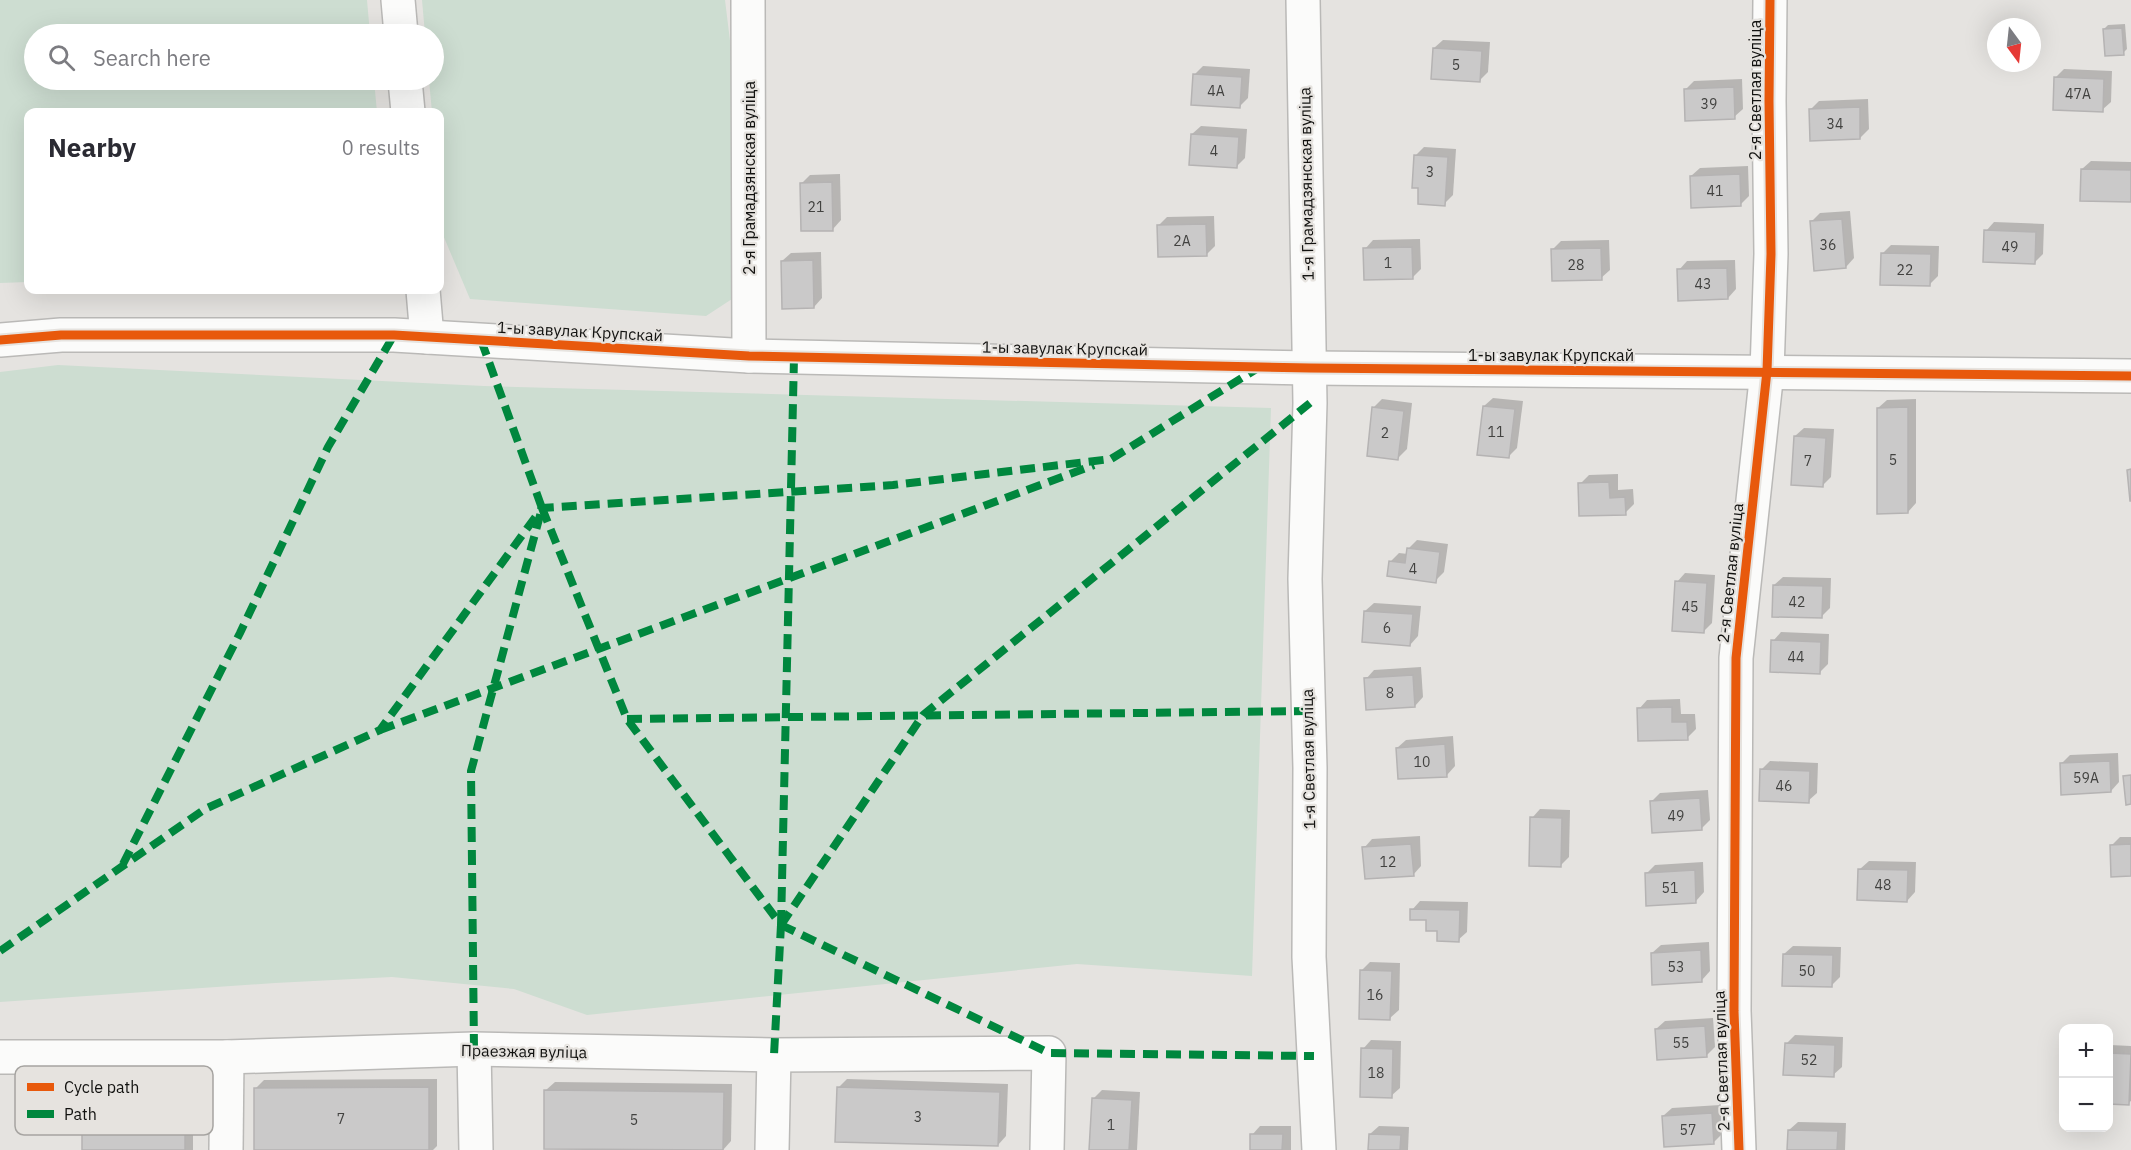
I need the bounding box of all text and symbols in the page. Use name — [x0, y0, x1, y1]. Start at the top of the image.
north arrow — [1987, 18, 2041, 72]
street label: 2-я Светлая вуліца — [1745, 19, 1765, 160]
search box — [24, 24, 444, 90]
icon: search — [45, 41, 78, 74]
text: Search here — [93, 43, 211, 72]
house number: 5 — [1452, 56, 1460, 74]
street label: 2-я Грамадзянская вуліца — [739, 81, 759, 275]
house number: 4А — [1207, 82, 1225, 100]
house number: 47А — [2065, 85, 2091, 103]
street label: 1-я Грамадзянская вуліца — [1294, 86, 1318, 281]
house number: 39 — [1701, 95, 1717, 113]
house number: 34 — [1827, 115, 1843, 133]
text: Nearby — [48, 130, 136, 164]
text: 0 results — [342, 134, 420, 161]
house number: 4 — [1210, 142, 1218, 160]
house number: 3 — [1426, 163, 1434, 181]
house number: 41 — [1707, 182, 1723, 200]
house number: 21 — [808, 198, 824, 216]
house number: 2А — [1173, 232, 1191, 250]
house number: 36 — [1820, 236, 1836, 254]
house number: 49 — [2002, 238, 2018, 256]
house number: 1 — [1384, 254, 1392, 272]
house number: 28 — [1568, 256, 1584, 274]
house number: 22 — [1897, 261, 1913, 279]
house number: 43 — [1695, 275, 1711, 293]
street label: 1-ы завулак Крупскай — [497, 317, 663, 345]
street label: 1-ы завулак Крупскай — [982, 337, 1148, 359]
street label: 1-ы завулак Крупскай — [1468, 345, 1634, 365]
house number: 11 — [1488, 423, 1504, 441]
house number: 2 — [1381, 424, 1389, 442]
house number: 5 — [1889, 451, 1897, 469]
house number: 7 — [1804, 452, 1812, 470]
street label: 2-я Светлая вуліца — [1713, 502, 1747, 644]
house number: 4 — [1409, 560, 1417, 578]
house number: 42 — [1789, 593, 1805, 611]
house number: 45 — [1682, 598, 1698, 616]
house number: 6 — [1383, 619, 1391, 637]
house number: 44 — [1788, 648, 1804, 666]
house number: 8 — [1386, 684, 1394, 702]
street label: 1-я Светлая вуліца — [1297, 688, 1319, 829]
house number: 10 — [1414, 753, 1430, 771]
house number: 59А — [2073, 769, 2099, 787]
house number: 46 — [1776, 777, 1792, 795]
house number: 49 — [1668, 807, 1684, 825]
house number: 12 — [1380, 853, 1396, 871]
house number: 48 — [1875, 876, 1891, 894]
house number: 51 — [1662, 879, 1678, 897]
house number: 53 — [1668, 958, 1684, 976]
house number: 50 — [1799, 962, 1815, 980]
house number: 16 — [1367, 986, 1383, 1004]
street label: 2-я Светлая вуліца — [1709, 990, 1733, 1132]
map controls — [2059, 1024, 2113, 1132]
button: + — [2059, 1024, 2113, 1078]
house number: 55 — [1673, 1034, 1689, 1052]
street label: Праезжая вуліца — [461, 1040, 588, 1062]
house number: 52 — [1801, 1051, 1817, 1069]
house number: 18 — [1368, 1064, 1384, 1082]
legend — [15, 1066, 213, 1135]
text: Cycle path — [64, 1077, 139, 1097]
button: − — [2059, 1078, 2113, 1132]
text: Path — [64, 1104, 97, 1124]
house number: 3 — [914, 1108, 922, 1126]
house number: 7 — [337, 1110, 345, 1128]
house number: 5 — [630, 1111, 638, 1129]
house number: 1 — [1107, 1116, 1115, 1134]
house number: 57 — [1680, 1121, 1696, 1139]

